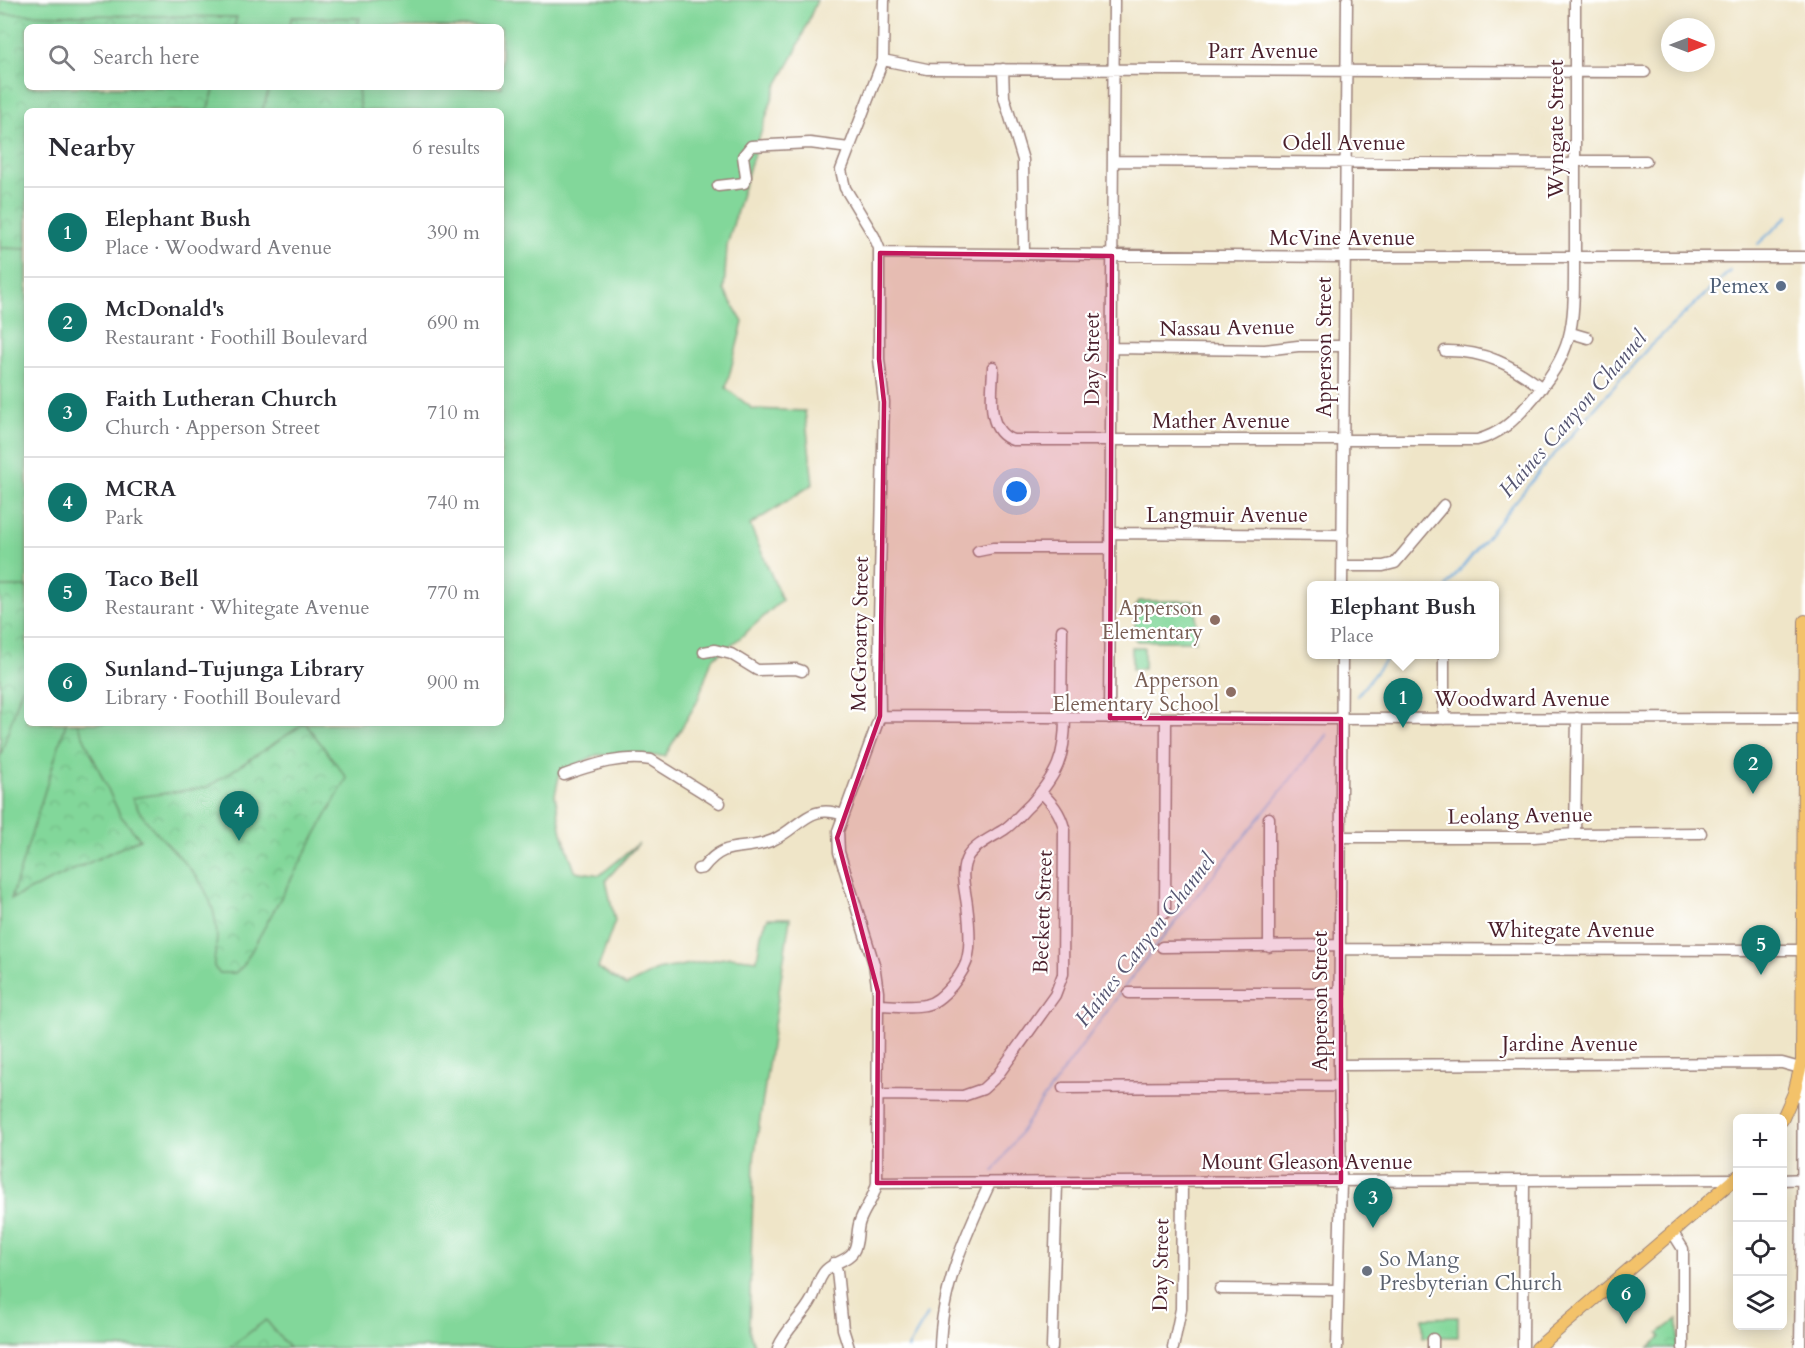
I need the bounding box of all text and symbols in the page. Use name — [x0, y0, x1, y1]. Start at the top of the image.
north arrow — [1661, 18, 1715, 72]
search box — [24, 24, 504, 90]
street label: Parr Avenue — [1208, 37, 1318, 66]
icon: search — [45, 41, 78, 74]
text: Search here — [93, 42, 200, 72]
street label: Wyngate Street — [1542, 59, 1571, 200]
street label: Odell Avenue — [1282, 129, 1406, 158]
text: Nearby — [48, 130, 136, 165]
text: 6 results — [412, 134, 480, 161]
text: Elephant Bush — [105, 204, 251, 234]
text: 1 — [62, 219, 73, 246]
text: 390 m — [427, 219, 480, 246]
street label: McVine Avenue — [1269, 224, 1415, 253]
text: Place · Woodward Avenue — [105, 234, 332, 261]
place label: Pemex — [1709, 272, 1770, 301]
street label: Apperson Street — [1310, 276, 1339, 417]
marker: Pemex — [1774, 279, 1788, 293]
text: McDonald's — [105, 294, 224, 324]
text: 2 — [62, 309, 73, 336]
text: 690 m — [427, 309, 480, 336]
street label: Day Street — [1078, 312, 1107, 406]
street label: Nassau Avenue — [1159, 312, 1295, 344]
water label: Haines Canyon Channel — [1492, 323, 1655, 504]
text: Restaurant · Foothill Boulevard — [105, 324, 368, 351]
text: Faith Lutheran Church — [105, 384, 337, 414]
text: 3 — [62, 399, 73, 426]
text: 710 m — [427, 399, 480, 426]
street label: Mather Avenue — [1152, 407, 1290, 436]
text: Church · Apperson Street — [105, 414, 320, 441]
text: MCRA — [105, 474, 176, 504]
your location — [1002, 477, 1031, 506]
text: 4 — [62, 489, 73, 516]
text: 740 m — [427, 489, 480, 516]
street label: Langmuir Avenue — [1146, 501, 1308, 530]
text: Park — [105, 504, 143, 531]
street label: McGroarty Street — [844, 556, 876, 712]
text: Taco Bell — [105, 564, 199, 594]
text: 5 — [62, 579, 73, 606]
text: 770 m — [427, 579, 480, 606]
popup — [1307, 581, 1499, 659]
text: Elephant Bush — [1330, 592, 1476, 622]
text: Restaurant · Whitegate Avenue — [105, 594, 370, 621]
place label: Apperson Elementary — [1101, 594, 1203, 647]
marker: Apperson Elementary — [1208, 613, 1222, 627]
text: Place — [1330, 622, 1374, 649]
text: Sunland-Tujunga Library — [105, 654, 365, 684]
place label: Apperson Elementary School — [1052, 666, 1219, 719]
text: 6 — [62, 669, 73, 696]
text: 900 m — [427, 669, 480, 696]
pin: 1 — [1384, 678, 1422, 728]
text: Library · Foothill Boulevard — [105, 684, 341, 711]
marker: Apperson Elementary School — [1224, 685, 1238, 699]
street label: Woodward Avenue — [1433, 685, 1610, 714]
pin: 2 — [1734, 744, 1772, 794]
pin: 4 — [220, 792, 258, 841]
street label: Leolang Avenue — [1447, 800, 1593, 832]
water label: Haines Canyon Channel — [1068, 846, 1223, 1033]
street label: Beckett Street — [1026, 849, 1060, 974]
street label: Whitegate Avenue — [1486, 916, 1655, 945]
pin: 5 — [1742, 926, 1780, 975]
street label: Apperson Street — [1306, 930, 1335, 1071]
street label: Jardine Avenue — [1499, 1030, 1638, 1059]
map controls — [1733, 1114, 1787, 1330]
button: + — [1733, 1114, 1787, 1168]
street label: Mount Gleason Avenue — [1201, 1148, 1413, 1177]
button: − — [1733, 1168, 1787, 1222]
pin: 3 — [1354, 1178, 1392, 1228]
street label: Day Street — [1146, 1218, 1176, 1312]
button: locate — [1733, 1222, 1787, 1276]
place label: So Mang Presbyterian Church — [1379, 1245, 1563, 1298]
marker: So Mang Presbyterian Church — [1360, 1264, 1374, 1278]
pin: 6 — [1606, 1274, 1646, 1324]
button: layers — [1733, 1276, 1787, 1330]

